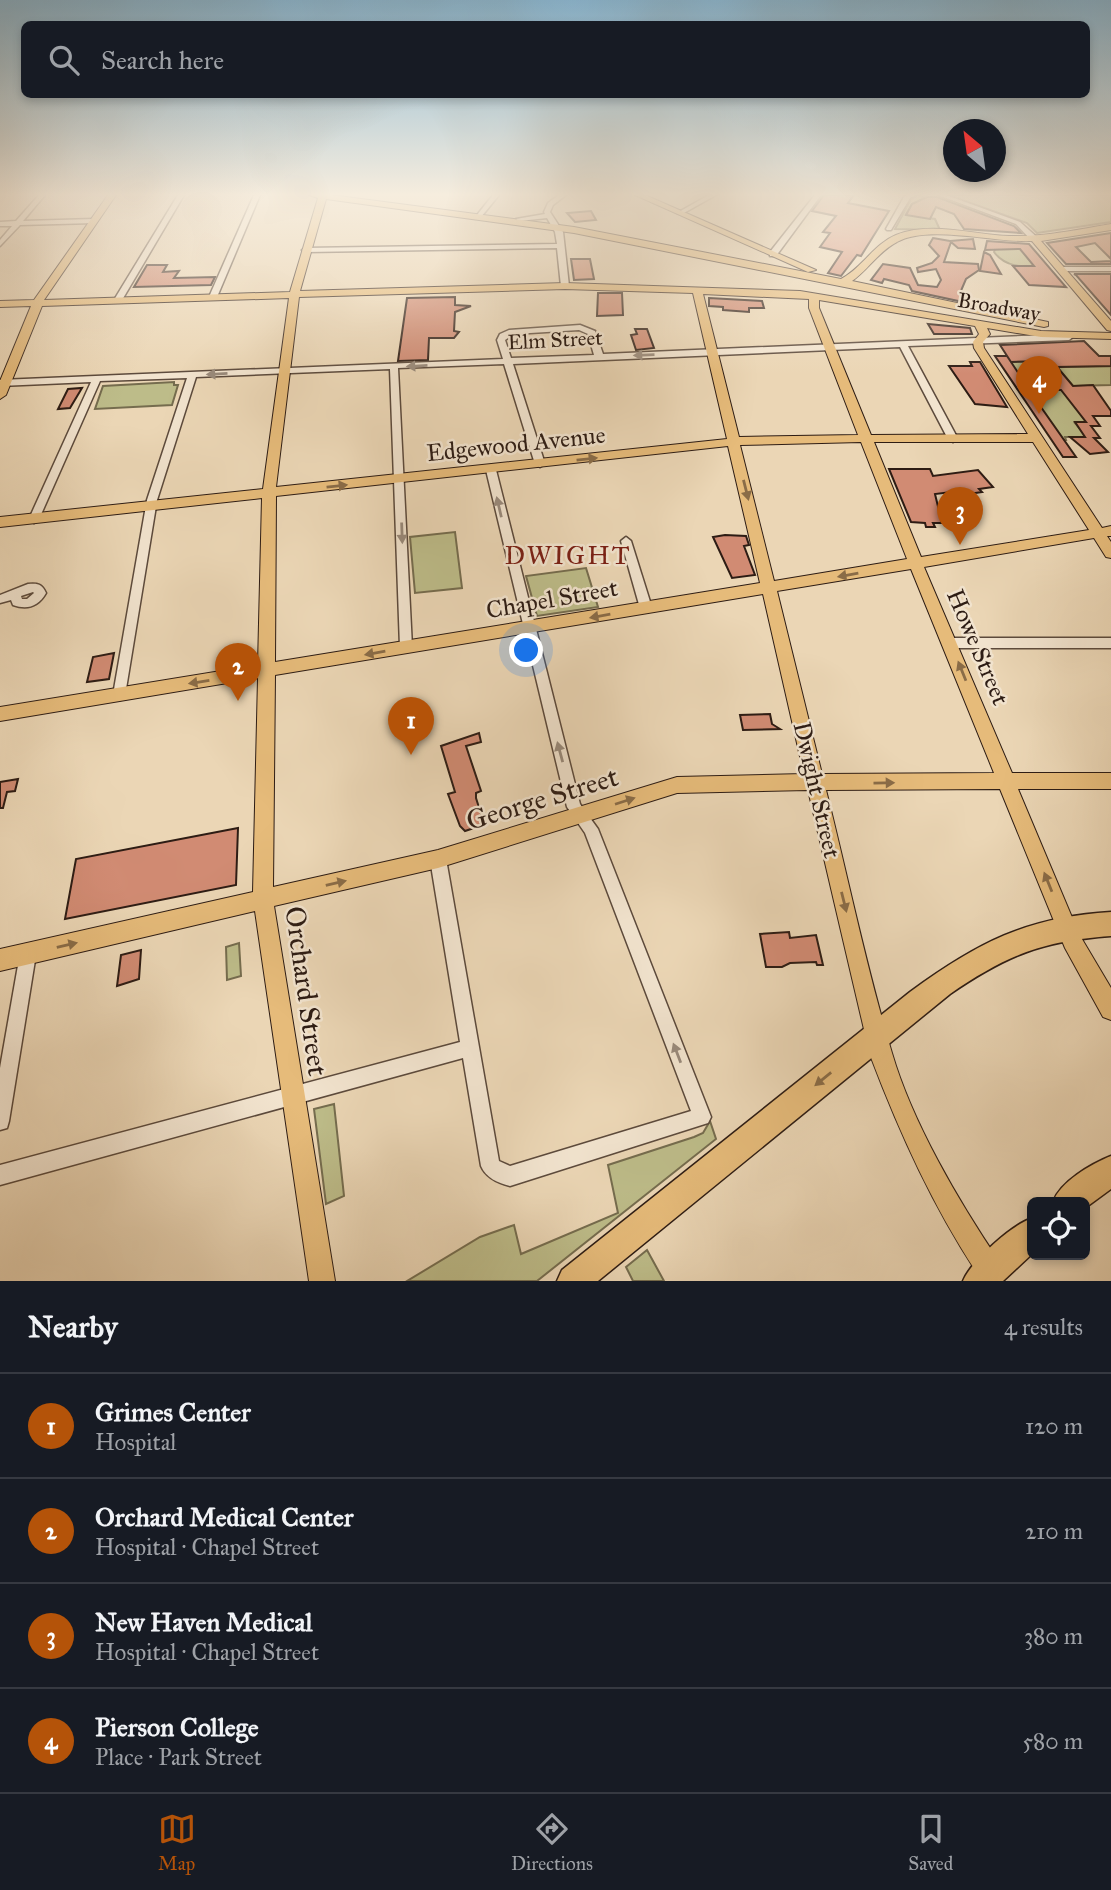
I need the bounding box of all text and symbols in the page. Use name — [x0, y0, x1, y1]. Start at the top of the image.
search box — [21, 21, 1090, 98]
icon: search — [45, 41, 83, 79]
text: Search here — [101, 44, 224, 76]
north arrow — [943, 119, 1006, 182]
street label: Broadway — [955, 287, 1044, 327]
street label: Elm Street — [507, 325, 604, 355]
one-way arrow — [633, 350, 655, 361]
pin: 4 — [1016, 356, 1062, 414]
one-way arrow — [406, 360, 428, 371]
one-way arrow — [206, 369, 228, 380]
street label: Edgewood Avenue — [425, 420, 607, 468]
one-way arrow — [577, 453, 599, 464]
one-way arrow — [741, 479, 752, 501]
one-way arrow — [326, 481, 348, 492]
pin: 3 — [937, 487, 983, 545]
one-way arrow — [493, 496, 504, 518]
one-way arrow — [396, 522, 407, 544]
district label: DWIGHT — [505, 539, 631, 571]
one-way arrow — [837, 570, 859, 581]
street label: Chapel Street — [484, 573, 621, 625]
street label: Howe Street — [940, 585, 1016, 710]
one-way arrow — [589, 611, 611, 622]
your location — [509, 633, 543, 667]
pin: 2 — [215, 643, 261, 701]
one-way arrow — [364, 648, 386, 659]
one-way arrow — [957, 661, 968, 682]
one-way arrow — [188, 677, 210, 688]
pin: 1 — [388, 697, 434, 755]
street label: Dwight Street — [787, 719, 847, 862]
one-way arrow — [554, 741, 564, 762]
street label: George Street — [462, 759, 622, 838]
one-way arrow — [873, 777, 895, 789]
one-way arrow — [615, 795, 636, 806]
one-way arrow — [1043, 871, 1054, 892]
one-way arrow — [325, 877, 347, 888]
one-way arrow — [839, 891, 850, 913]
street label: Orchard Street — [277, 904, 336, 1078]
one-way arrow — [56, 939, 78, 950]
one-way arrow — [672, 1043, 683, 1064]
one-way arrow — [815, 1072, 833, 1087]
map controls — [1027, 1197, 1090, 1260]
button: locate — [1027, 1197, 1090, 1260]
text: Nearby — [28, 1309, 118, 1345]
text: 4 results — [1004, 1313, 1083, 1341]
text: Grimes Center — [95, 1396, 251, 1428]
text: 1 — [46, 1412, 56, 1440]
text: 120 m — [1025, 1412, 1083, 1440]
text: Hospital — [95, 1428, 177, 1456]
text: Orchard Medical Center — [95, 1501, 353, 1533]
text: 2 — [45, 1517, 57, 1545]
text: 210 m — [1025, 1517, 1083, 1545]
text: Hospital · Chapel Street — [95, 1533, 319, 1561]
text: New Haven Medical — [95, 1606, 312, 1638]
text: 3 — [46, 1622, 56, 1650]
text: 380 m — [1024, 1622, 1083, 1650]
text: Hospital · Chapel Street — [95, 1638, 319, 1666]
text: Pierson College — [95, 1711, 259, 1743]
text: 4 — [45, 1727, 57, 1755]
text: 580 m — [1022, 1727, 1083, 1755]
text: Place · Park Street — [95, 1743, 262, 1771]
tab: Map — [158, 1810, 196, 1875]
tab: Directions — [511, 1810, 593, 1875]
tab: Saved — [908, 1810, 953, 1875]

